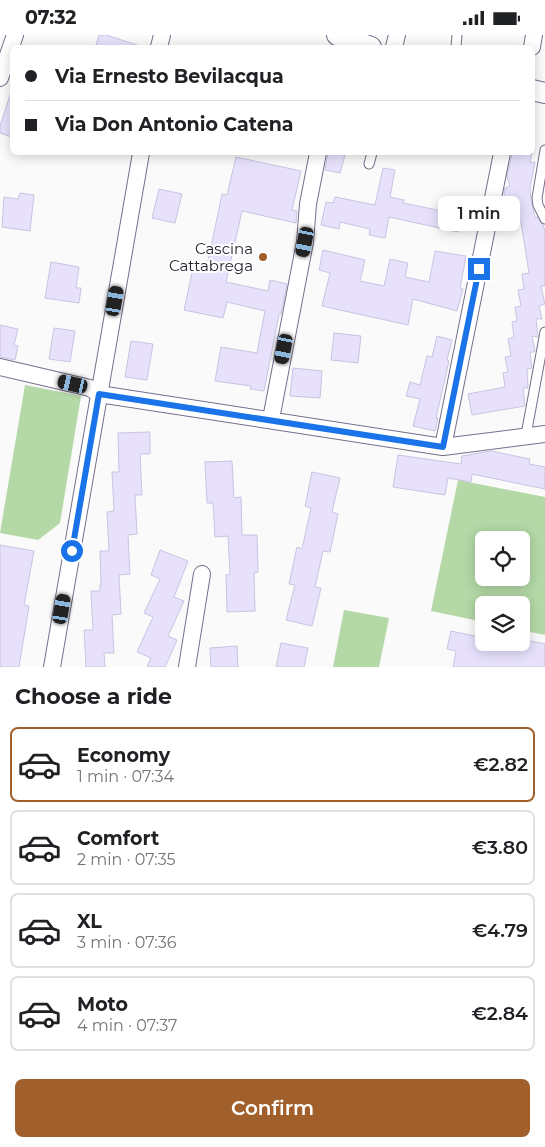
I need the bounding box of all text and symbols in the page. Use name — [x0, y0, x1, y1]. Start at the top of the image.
text: 07:32 — [25, 6, 77, 29]
text: Via Ernesto Bevilacqua — [55, 65, 284, 88]
text: Via Don Antonio Catena — [55, 113, 293, 136]
callout: 1 min — [438, 197, 520, 231]
text: 1 min — [458, 204, 500, 223]
car — [294, 226, 315, 258]
place label: Cascina Cattabrega — [169, 239, 253, 275]
marker: Cascina Cattabrega — [257, 251, 269, 263]
route end — [468, 258, 490, 280]
car — [105, 285, 124, 317]
car — [273, 333, 294, 365]
car — [56, 373, 89, 395]
map controls — [475, 531, 530, 651]
button: locate — [475, 531, 530, 586]
route start — [61, 540, 83, 562]
car — [52, 593, 71, 625]
button: layers — [475, 596, 530, 651]
text: Choose a ride — [15, 683, 172, 710]
icon: car — [17, 742, 62, 787]
text: Economy — [77, 744, 170, 767]
text: €2.82 — [473, 753, 528, 776]
text: 1 min · 07:34 — [77, 767, 174, 786]
icon: car — [17, 825, 62, 870]
text: Comfort — [77, 827, 159, 850]
text: €3.80 — [472, 836, 528, 859]
text: 2 min · 07:35 — [77, 850, 176, 869]
icon: car — [17, 908, 62, 953]
text: XL — [77, 910, 102, 933]
text: €4.79 — [472, 919, 528, 942]
text: 3 min · 07:36 — [77, 933, 176, 952]
icon: car — [17, 991, 62, 1036]
text: Moto — [77, 993, 128, 1016]
text: €2.84 — [471, 1002, 528, 1025]
text: 4 min · 07:37 — [77, 1016, 178, 1035]
button: Confirm — [15, 1079, 530, 1137]

